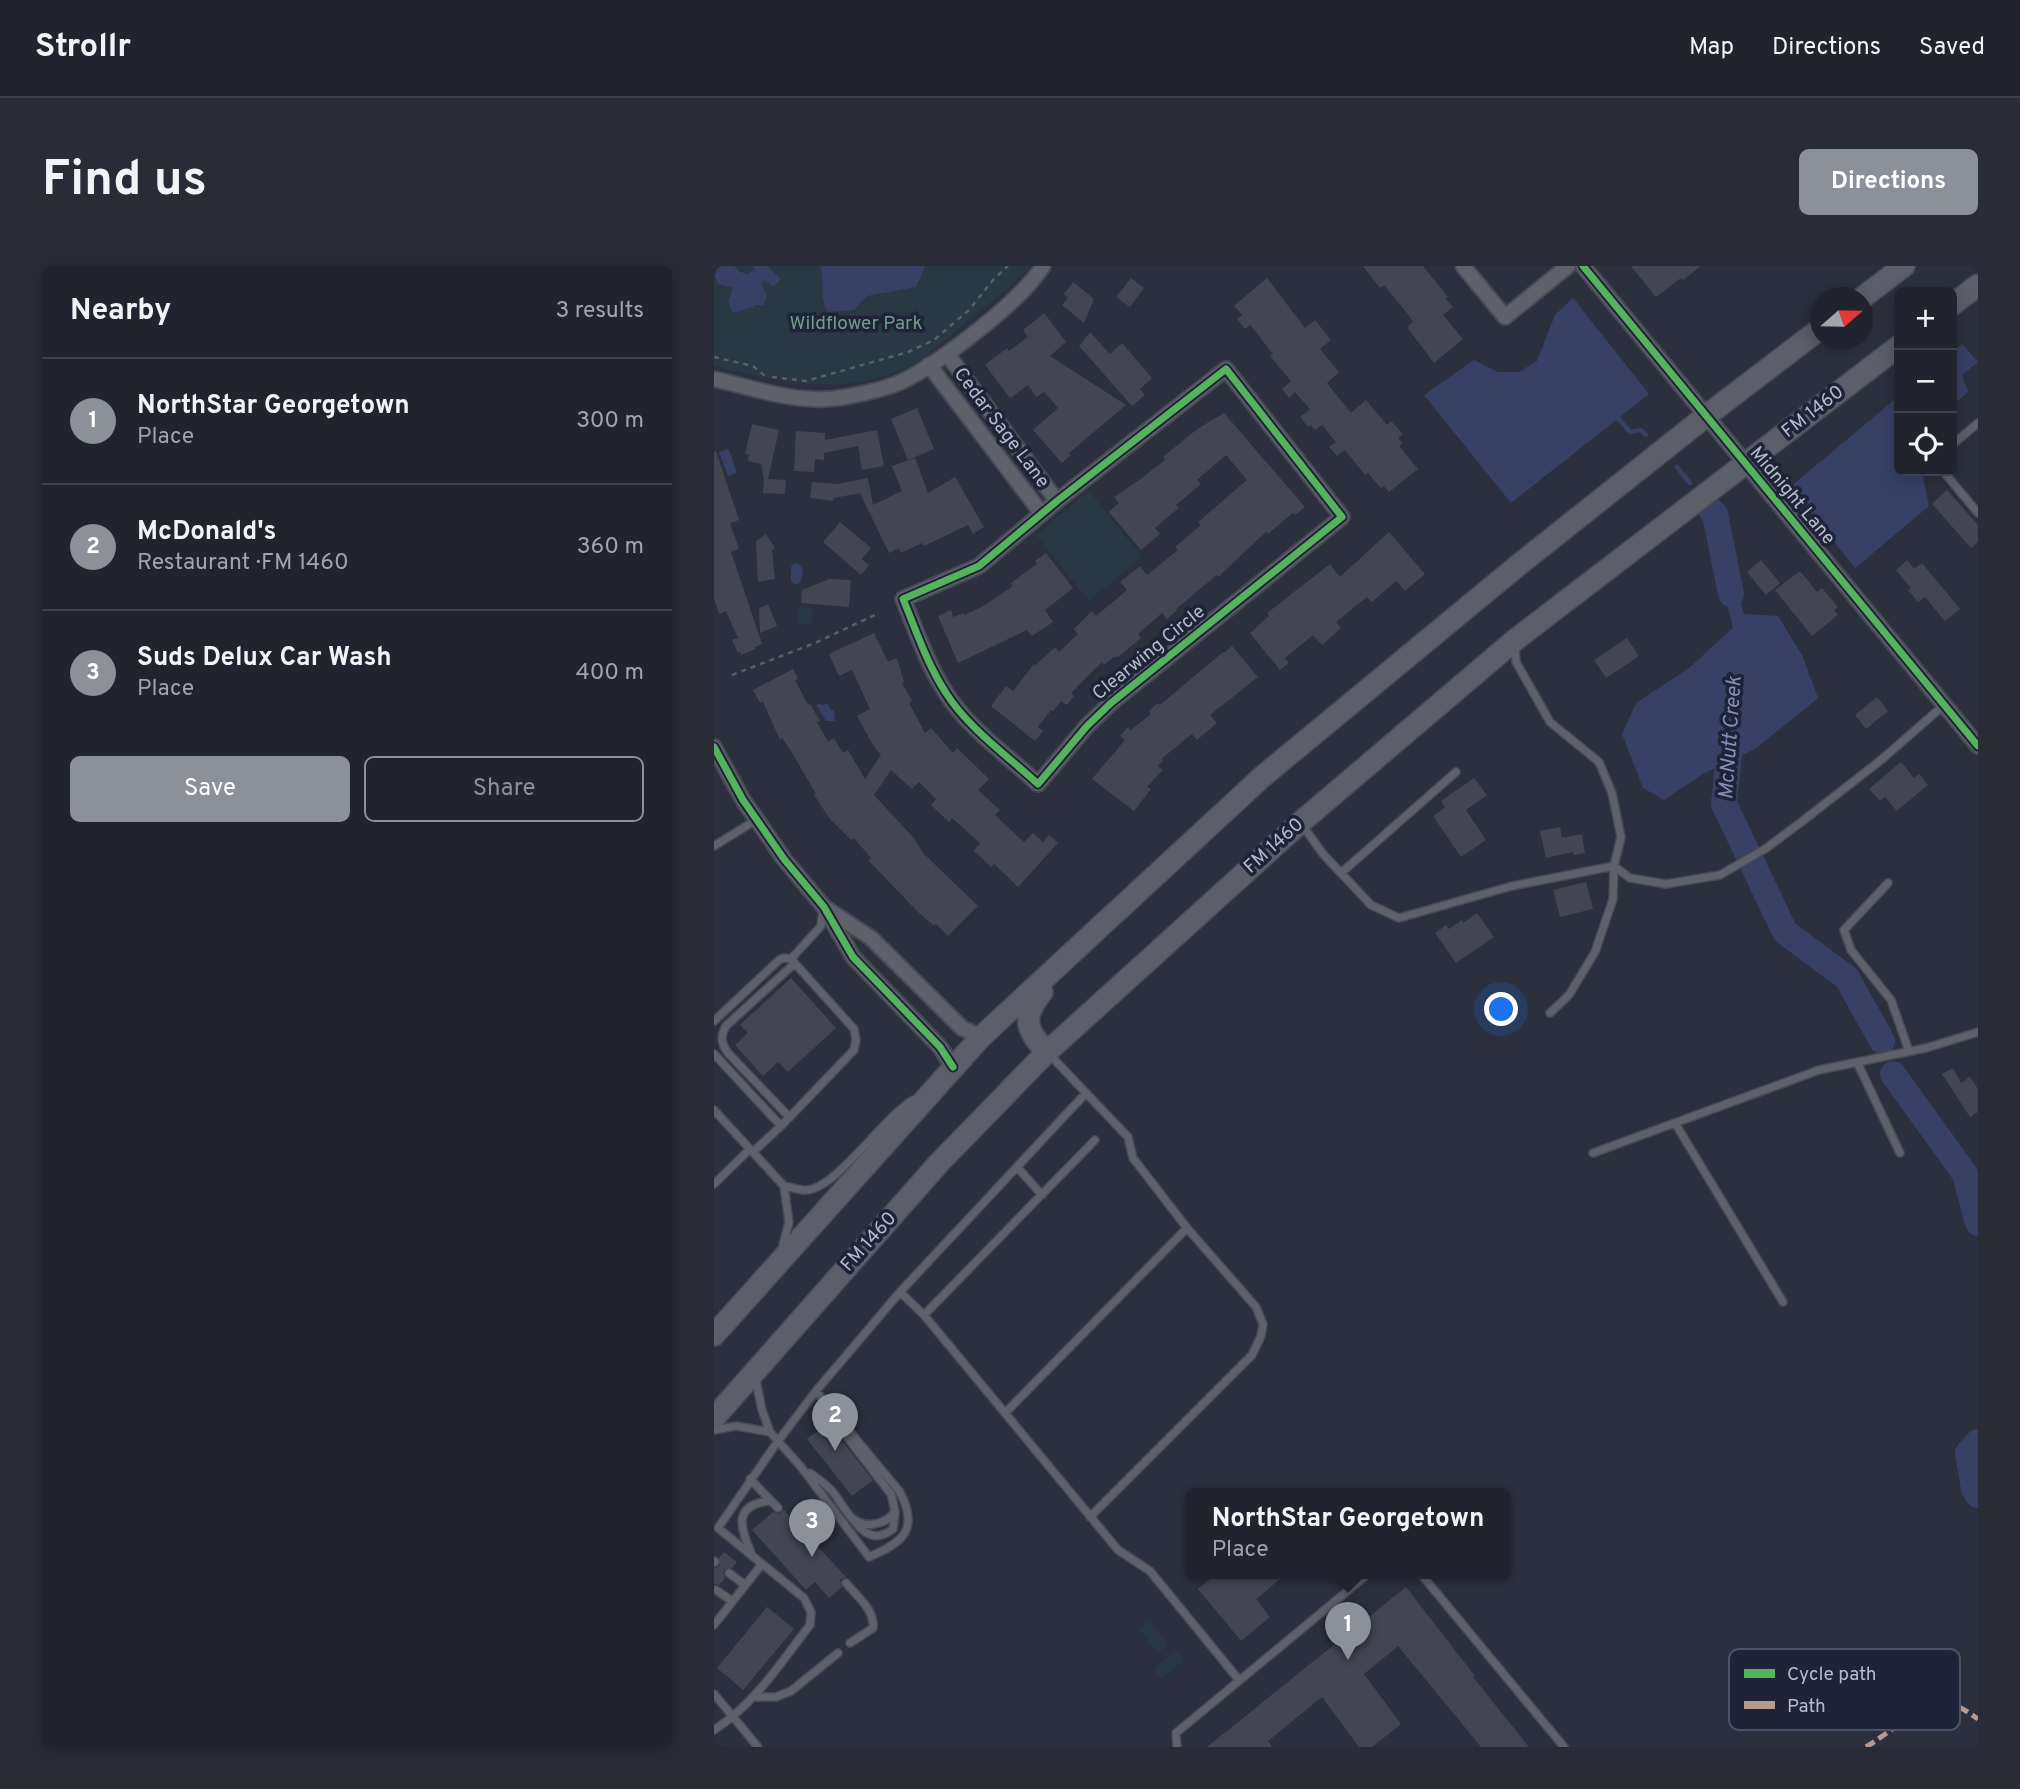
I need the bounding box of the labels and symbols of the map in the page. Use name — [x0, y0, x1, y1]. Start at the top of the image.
north arrow — [1810, 287, 1873, 350]
park label: Wildflower Park — [789, 312, 923, 336]
street label: Cedar Sage Lane — [948, 363, 1054, 493]
street label: FM 1460 — [1777, 380, 1849, 444]
street label: Midnight Lane — [1744, 442, 1840, 550]
street label: Clearwing Circle — [1088, 600, 1210, 706]
water label: McNutt Creek — [1713, 675, 1749, 801]
street label: FM 1460 — [1239, 813, 1309, 879]
your location — [1484, 992, 1518, 1026]
street label: FM 1460 — [836, 1207, 902, 1277]
pin: 2 — [812, 1393, 858, 1451]
pin: 3 — [789, 1499, 835, 1557]
pin: 1 — [1325, 1602, 1371, 1660]
legend — [1729, 1649, 1960, 1730]
text: Cycle path — [1787, 1663, 1876, 1687]
text: Path — [1787, 1695, 1826, 1719]

